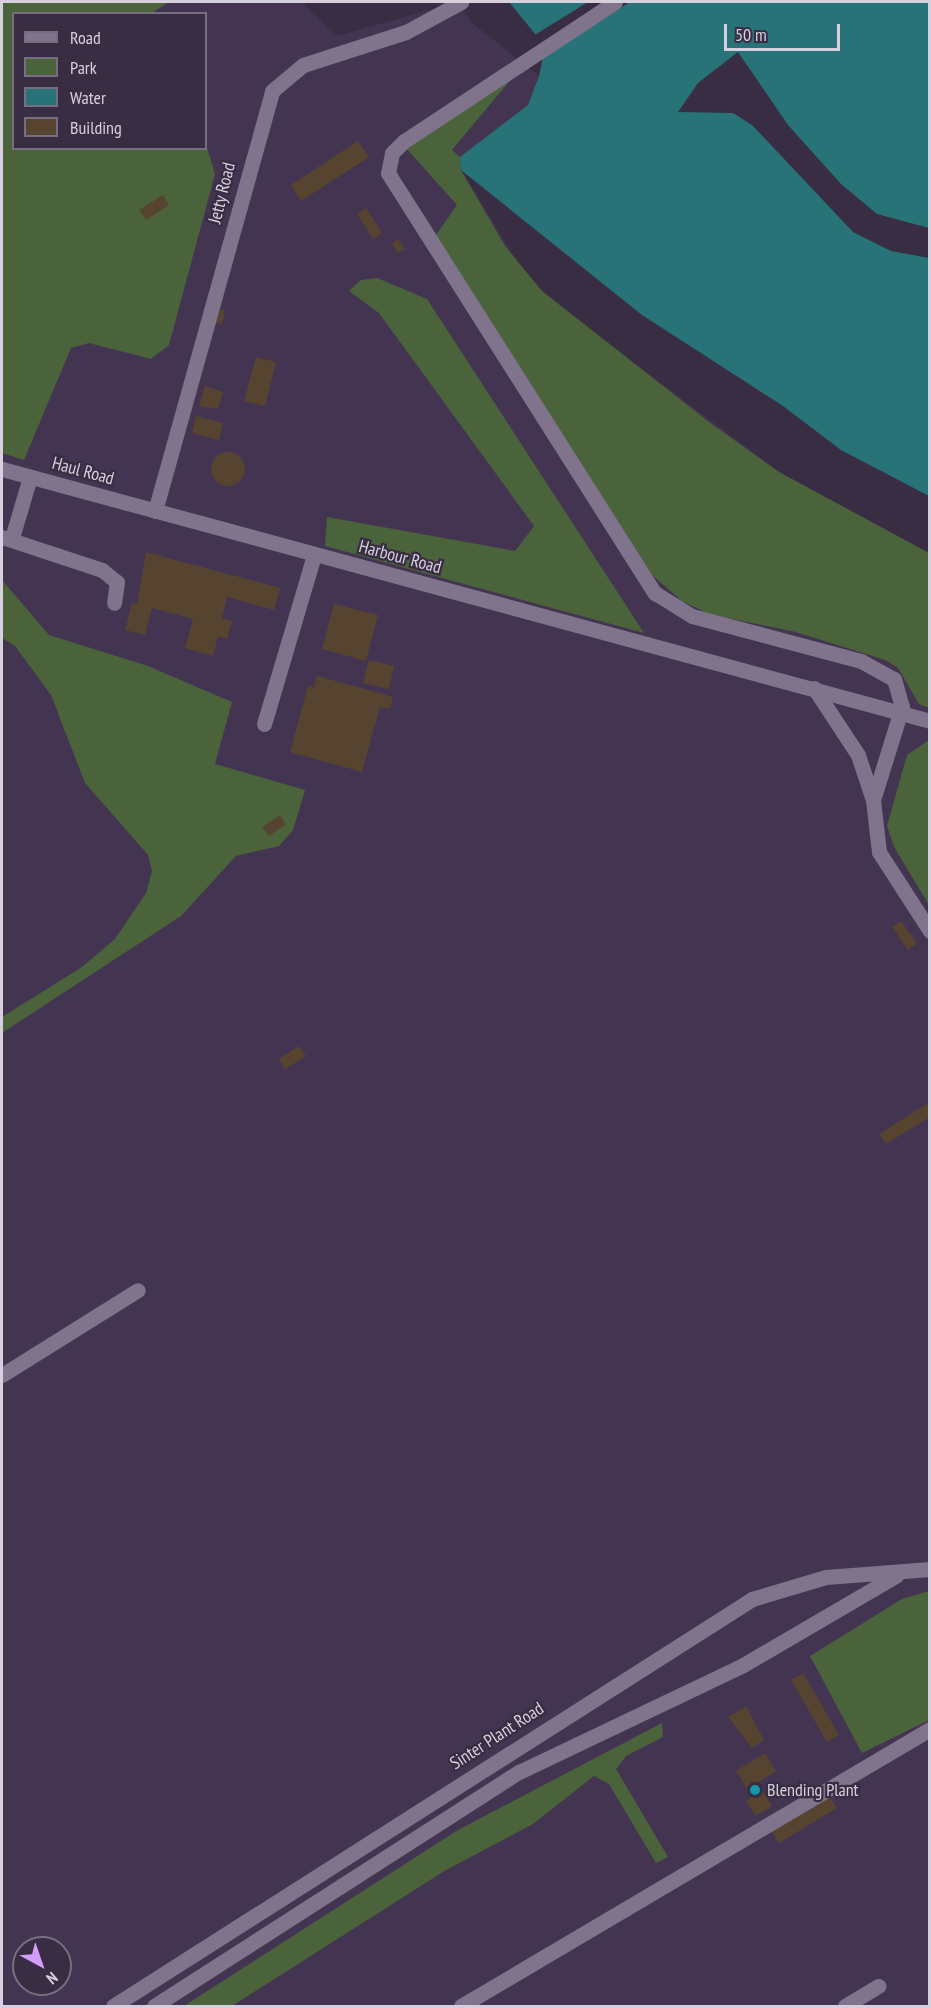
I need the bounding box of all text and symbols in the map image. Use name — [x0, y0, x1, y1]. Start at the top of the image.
legend — [12, 12, 207, 150]
scale bar — [727, 12, 842, 50]
text: 50 m — [735, 23, 767, 46]
text: Road — [70, 26, 101, 49]
text: Park — [70, 56, 97, 79]
text: Water — [70, 86, 106, 109]
text: Building — [70, 116, 122, 139]
street label: Jetty Road — [204, 160, 240, 226]
street label: Haul Road — [50, 452, 116, 490]
street label: Harbour Road — [356, 536, 444, 578]
street label: Sinter Plant Road — [446, 1698, 548, 1774]
place label: Blending Plant — [767, 1779, 859, 1801]
marker: Blending Plant — [748, 1783, 762, 1797]
north arrow — [12, 1936, 72, 1996]
text: N — [43, 1968, 62, 1989]

